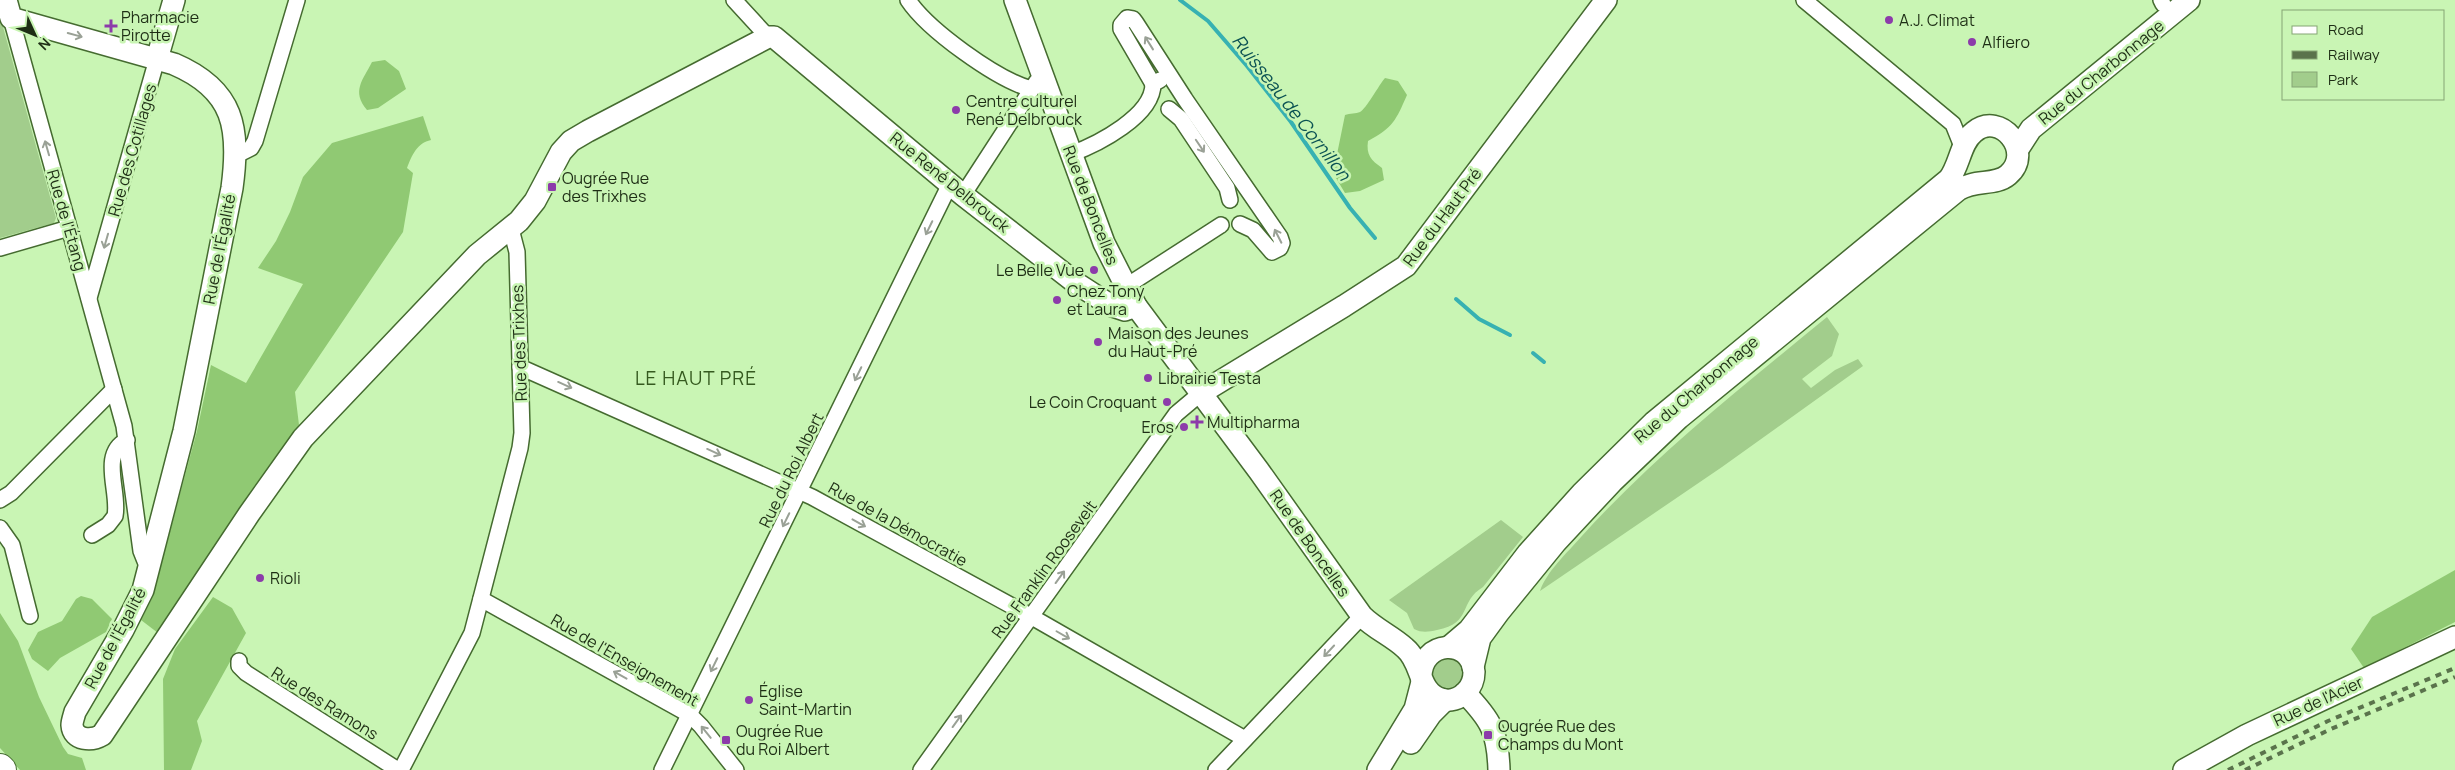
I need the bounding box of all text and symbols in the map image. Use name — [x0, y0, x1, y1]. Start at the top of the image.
place label: Pharmacie Pirotte — [121, 6, 199, 46]
place label: A.J. Climat — [1899, 9, 1975, 31]
north arrow — [10, 10, 60, 60]
legend — [2282, 10, 2445, 100]
marker: A.J. Climat — [1883, 14, 1895, 26]
street label: Rue du Charbonnage — [2034, 14, 2168, 130]
text: Road — [2328, 19, 2364, 40]
marker: Pharmacie Pirotte — [105, 20, 117, 32]
water label: Ruisseau de Cornillon — [1227, 29, 1357, 186]
one-way arrow — [66, 31, 82, 40]
place label: Alfiero — [1982, 31, 2030, 53]
text: N — [34, 34, 55, 55]
marker: Alfiero — [1966, 36, 1978, 48]
one-way arrow — [1143, 37, 1153, 51]
text: Railway — [2328, 44, 2380, 65]
text: Park — [2328, 69, 2358, 90]
street label: Rue des Cotillages — [103, 81, 161, 219]
place label: Centre culturel René Delbrouck — [966, 90, 1083, 130]
marker: Centre culturel René Delbrouck — [950, 104, 962, 116]
street label: Rue René Delbrouck — [886, 127, 1015, 238]
one-way arrow — [1195, 139, 1205, 153]
one-way arrow — [42, 140, 51, 156]
street label: Rue de Boncelles — [1058, 142, 1124, 268]
street label: Rue du Haut Pré — [1398, 163, 1486, 271]
street label: Rue de l'Étang — [42, 167, 92, 273]
place label: Ougrée Rue des Trixhes — [562, 167, 649, 207]
marker: Ougrée Rue des Trixhes — [546, 181, 558, 193]
street label: Rue de l'Égalité — [198, 192, 240, 306]
one-way arrow — [924, 220, 933, 235]
one-way arrow — [1273, 228, 1283, 243]
one-way arrow — [100, 232, 110, 248]
place label: Le Belle Vue — [996, 259, 1084, 281]
marker: Le Belle Vue — [1088, 264, 1100, 276]
place label: Chez Tony et Laura — [1067, 280, 1145, 320]
street label: Rue des Trixhes — [506, 284, 532, 402]
marker: Chez Tony et Laura — [1051, 294, 1063, 306]
place label: Maison des Jeunes du Haut-Pré — [1108, 322, 1249, 362]
street label: Rue du Charbonnage — [1629, 331, 1763, 447]
marker: Maison des Jeunes du Haut-Pré — [1092, 336, 1104, 348]
district label: LE HAUT PRÉ — [635, 365, 757, 391]
one-way arrow — [852, 366, 862, 381]
place label: Librairie Testa — [1158, 367, 1261, 389]
marker: Librairie Testa — [1142, 372, 1154, 384]
one-way arrow — [557, 381, 572, 391]
place label: Le Coin Croquant — [1029, 391, 1157, 413]
marker: Le Coin Croquant — [1161, 396, 1173, 408]
street label: Rue du Roi Albert — [754, 409, 828, 531]
place label: Multipharma — [1207, 411, 1300, 433]
place label: Eros — [1141, 416, 1174, 438]
marker: Multipharma — [1191, 416, 1203, 428]
marker: Eros — [1178, 421, 1190, 433]
one-way arrow — [706, 447, 721, 457]
street label: Rue de la Démocratie — [825, 477, 971, 571]
street label: Rue de Boncelles — [1265, 485, 1355, 601]
street label: Rue Franklin Roosevelt — [986, 495, 1102, 643]
one-way arrow — [781, 512, 790, 527]
one-way arrow — [852, 519, 866, 529]
place label: Rioli — [270, 567, 301, 589]
one-way arrow — [1055, 570, 1065, 584]
marker: Rioli — [254, 572, 266, 584]
street label: Rue de l'Égalité — [79, 584, 151, 692]
street label: Rue de l'Enseignement — [547, 609, 703, 711]
one-way arrow — [1056, 630, 1071, 640]
one-way arrow — [1323, 645, 1335, 658]
one-way arrow — [709, 658, 719, 673]
street label: Rue des Ramons — [267, 661, 383, 745]
one-way arrow — [613, 670, 628, 679]
street label: Rue de l'Acier — [2270, 671, 2367, 731]
place label: Église Saint-Martin — [759, 680, 852, 720]
marker: Église Saint-Martin — [743, 694, 755, 706]
one-way arrow — [952, 714, 962, 728]
place label: Ougrée Rue des Champs du Mont — [1498, 715, 1623, 755]
place label: Ougrée Rue du Roi Albert — [736, 720, 830, 760]
one-way arrow — [701, 725, 712, 738]
marker: Ougrée Rue des Champs du Mont — [1482, 729, 1494, 741]
marker: Ougrée Rue du Roi Albert — [720, 734, 732, 746]

